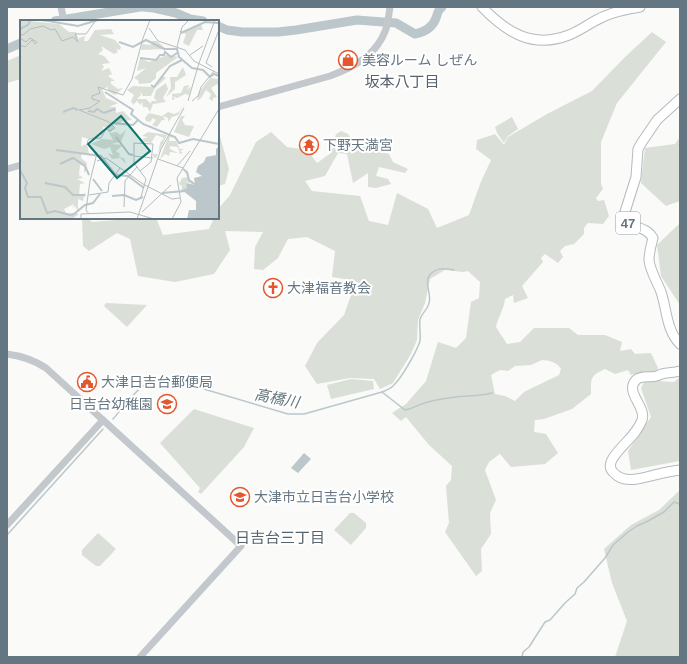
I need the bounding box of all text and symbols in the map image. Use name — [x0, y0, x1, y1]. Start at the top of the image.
inset map — [20, 20, 219, 219]
shop icon: 美容ルーム しぜん — [337, 49, 359, 71]
place label: 美容ルーム しぜん — [362, 52, 477, 68]
district label: 坂本八丁目 — [364, 73, 440, 90]
temple icon: 下野天満宮 — [298, 134, 320, 156]
place label: 下野天満宮 — [323, 137, 393, 153]
road number: 47 — [616, 212, 640, 234]
church icon: 大津福音教会 — [262, 277, 284, 299]
place label: 大津福音教会 — [287, 280, 371, 296]
public building icon: 大津日吉台郵便局 — [76, 371, 98, 393]
place label: 大津日吉台郵便局 — [101, 374, 213, 390]
water label: 高橋川 — [253, 385, 303, 411]
school or university icon: 日吉台幼稚園 — [156, 393, 178, 415]
place label: 日吉台幼稚園 — [69, 396, 153, 412]
school or university icon: 大津市立日吉台小学校 — [229, 486, 251, 508]
place label: 大津市立日吉台小学校 — [254, 489, 394, 505]
district label: 日吉台三丁目 — [235, 529, 325, 546]

